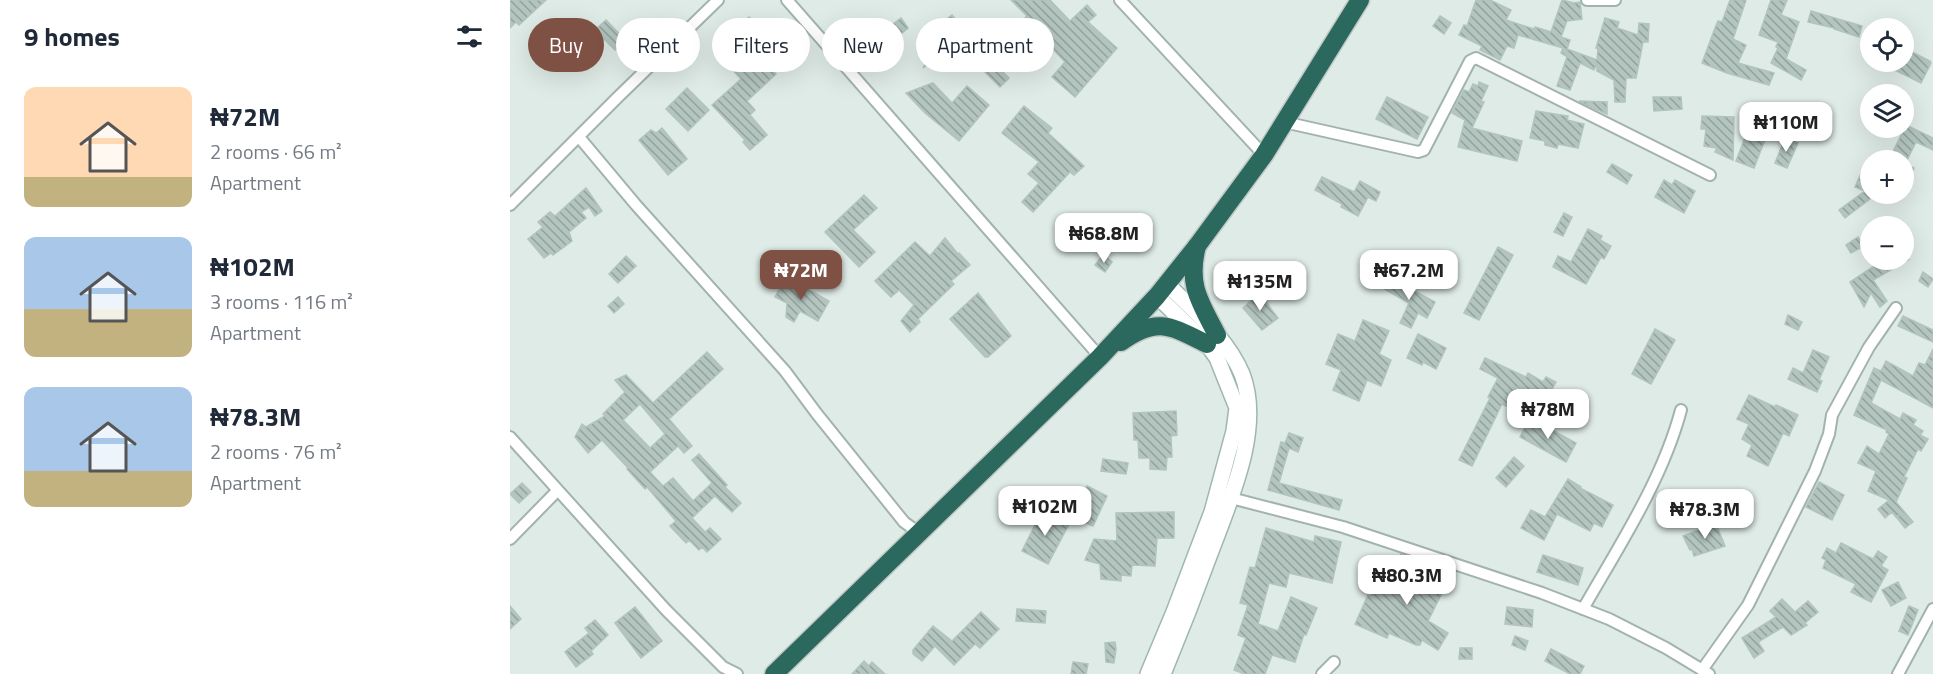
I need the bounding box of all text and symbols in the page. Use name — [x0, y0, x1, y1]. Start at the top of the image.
text: 9 homes — [24, 17, 120, 56]
chip: Buy — [528, 18, 604, 72]
chip: Rent — [616, 18, 700, 72]
chip: Filters — [712, 18, 810, 72]
chip: New — [822, 18, 904, 72]
chip: Apartment — [916, 18, 1054, 72]
map controls — [1860, 18, 1914, 270]
button: locate — [1860, 18, 1914, 72]
icon: filters — [453, 20, 486, 53]
button: layers — [1860, 84, 1914, 138]
text: ₦72M — [210, 97, 280, 136]
pin: ₦110M — [1744, 102, 1828, 153]
text: ₦110M — [1753, 106, 1819, 137]
icon: home — [72, 111, 144, 183]
text: 2 rooms · 66 m² — [210, 136, 342, 167]
button: + — [1860, 150, 1914, 204]
text: Apartment — [210, 167, 301, 198]
pin: ₦68.8M — [1055, 213, 1153, 264]
button: − — [1860, 216, 1914, 270]
text: ₦68.8M — [1069, 217, 1139, 248]
text: ₦102M — [210, 247, 295, 286]
pin: ₦72M — [765, 250, 837, 301]
pin: ₦67.2M — [1360, 250, 1458, 301]
text: ₦72M — [774, 254, 828, 285]
text: ₦67.2M — [1374, 254, 1444, 285]
icon: home — [72, 261, 144, 333]
pin: ₦135M — [1218, 261, 1302, 312]
text: ₦135M — [1227, 265, 1293, 296]
text: 3 rooms · 116 m² — [210, 286, 353, 317]
text: Apartment — [210, 317, 301, 348]
pin: ₦78M — [1512, 389, 1584, 440]
text: ₦78M — [1521, 393, 1575, 424]
text: ₦78.3M — [210, 397, 301, 436]
icon: home — [72, 411, 144, 483]
text: 2 rooms · 76 m² — [210, 436, 342, 467]
text: Apartment — [210, 467, 301, 498]
pin: ₦102M — [1003, 486, 1087, 537]
pin: ₦78.3M — [1656, 489, 1754, 540]
text: ₦102M — [1012, 490, 1078, 521]
text: ₦78.3M — [1670, 493, 1740, 524]
pin: ₦80.3M — [1358, 555, 1456, 606]
text: ₦80.3M — [1372, 559, 1442, 590]

